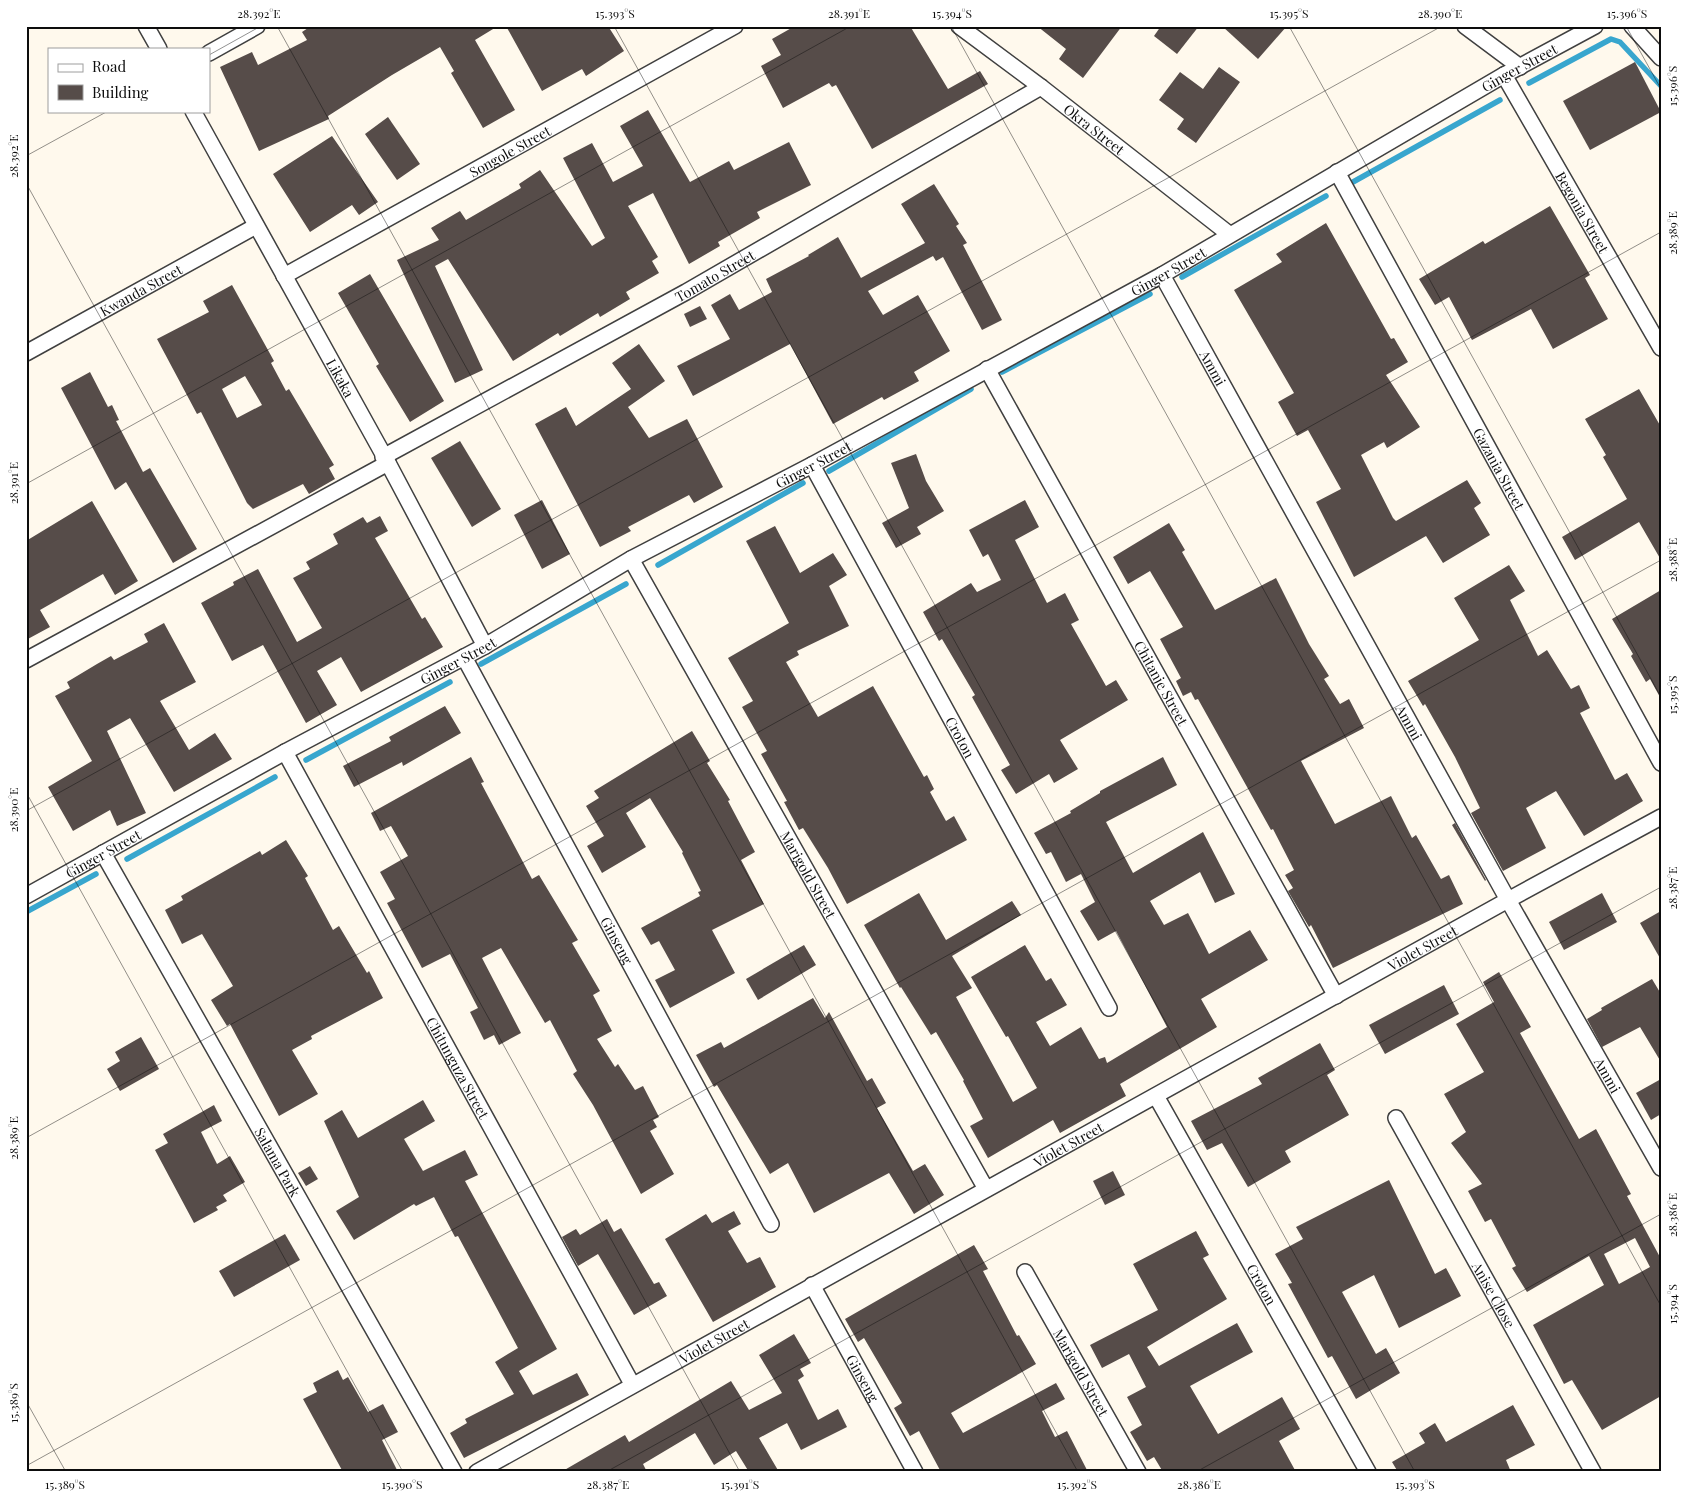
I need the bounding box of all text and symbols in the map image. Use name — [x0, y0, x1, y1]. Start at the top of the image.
text: 28.392°E — [237, 5, 281, 21]
text: 15.393°S — [595, 5, 635, 21]
text: 28.391°E — [828, 5, 870, 21]
text: 15.394°S — [932, 5, 972, 21]
text: 15.395°S — [1269, 5, 1309, 21]
text: 28.390°E — [1418, 5, 1462, 21]
text: 15.396°S — [1607, 5, 1647, 21]
street label: Ginger Street — [1478, 38, 1561, 96]
legend — [48, 48, 210, 112]
text: Road — [92, 56, 126, 76]
text: 15.396°S — [1664, 66, 1680, 106]
text: Building — [92, 82, 149, 102]
street label: Okra Street — [1060, 99, 1129, 159]
street label: Songole Street — [466, 120, 555, 181]
text: 28.392°E — [5, 134, 21, 178]
street label: Begonia Street — [1552, 168, 1614, 257]
text: 28.389°E — [1664, 211, 1680, 255]
street label: Ginger Street — [1127, 242, 1210, 300]
street label: Tomato Street — [671, 245, 759, 306]
street label: Kwanda Street — [96, 259, 186, 320]
street label: Ammi — [1195, 346, 1231, 389]
street label: Likaka — [322, 355, 359, 401]
street label: Gazania Street — [1469, 424, 1530, 514]
street label: Ginger Street — [772, 436, 855, 492]
text: 28.391°E — [5, 462, 21, 504]
text: 28.388°E — [1664, 538, 1680, 582]
street label: Ginger Street — [416, 632, 500, 688]
street label: Chitanje Street — [1130, 637, 1193, 729]
text: 15.395°S — [1664, 675, 1680, 715]
street label: Ammi — [1392, 700, 1427, 743]
street label: Croton — [942, 713, 980, 762]
text: 28.390°E — [5, 788, 21, 832]
street label: Ginger Street — [62, 824, 145, 882]
street label: Marigold Street — [777, 827, 841, 922]
text: 28.387°E — [1664, 867, 1680, 909]
street label: Ginseng — [597, 913, 638, 968]
street label: Violet Street — [1383, 920, 1461, 975]
street label: Chitunguza Street — [423, 1013, 494, 1123]
street label: Ammi — [1590, 1053, 1626, 1096]
text: 28.389°E — [5, 1116, 21, 1160]
street label: Violet Street — [1029, 1117, 1107, 1171]
street label: Salama Park — [251, 1124, 306, 1200]
text: 28.386°E — [1664, 1193, 1680, 1237]
street label: Anise Close — [1468, 1257, 1520, 1331]
street label: Croton — [1243, 1260, 1282, 1309]
text: 15.394°S — [1664, 1284, 1680, 1324]
street label: Violet Street — [675, 1313, 753, 1368]
street label: Marigold Street — [1049, 1325, 1114, 1420]
street label: Ginseng — [842, 1351, 884, 1405]
text: 15.389°S — [5, 1383, 21, 1423]
text: 15.389°S — [45, 1476, 85, 1492]
text: 15.390°S — [381, 1476, 423, 1492]
text: 28.387°E — [587, 1476, 629, 1492]
text: 15.391°S — [721, 1476, 759, 1492]
text: 15.392°S — [1057, 1476, 1097, 1492]
text: 28.386°E — [1177, 1476, 1221, 1492]
text: 15.393°S — [1395, 1476, 1435, 1492]

